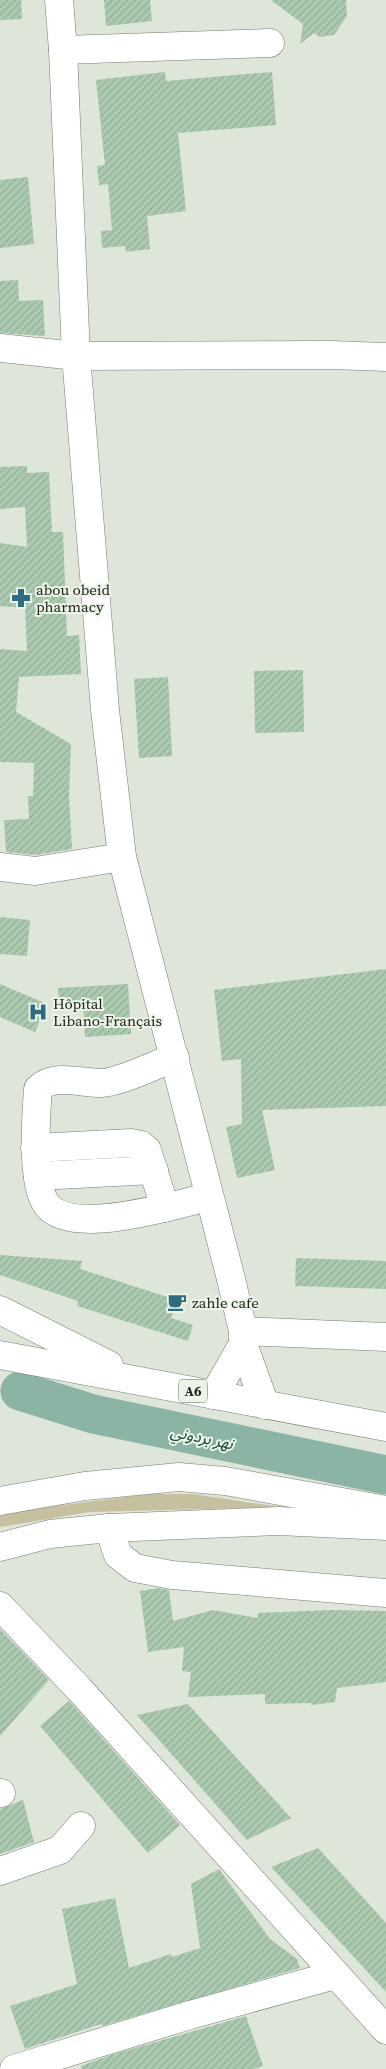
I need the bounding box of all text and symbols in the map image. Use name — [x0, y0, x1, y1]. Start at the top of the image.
place label: abou obeid pharmacy — [36, 579, 110, 617]
pharmacy icon: abou obeid pharmacy — [10, 587, 32, 609]
place label: Hôpital Libano-Français — [53, 993, 162, 1031]
hospital icon: Hôpital Libano-Français — [27, 1001, 49, 1023]
cafe icon: zahle cafe — [166, 1291, 188, 1313]
place label: zahle cafe — [192, 1292, 259, 1313]
road number: A6 — [179, 1380, 207, 1402]
water label: نهر بردوني — [168, 1420, 237, 1457]

